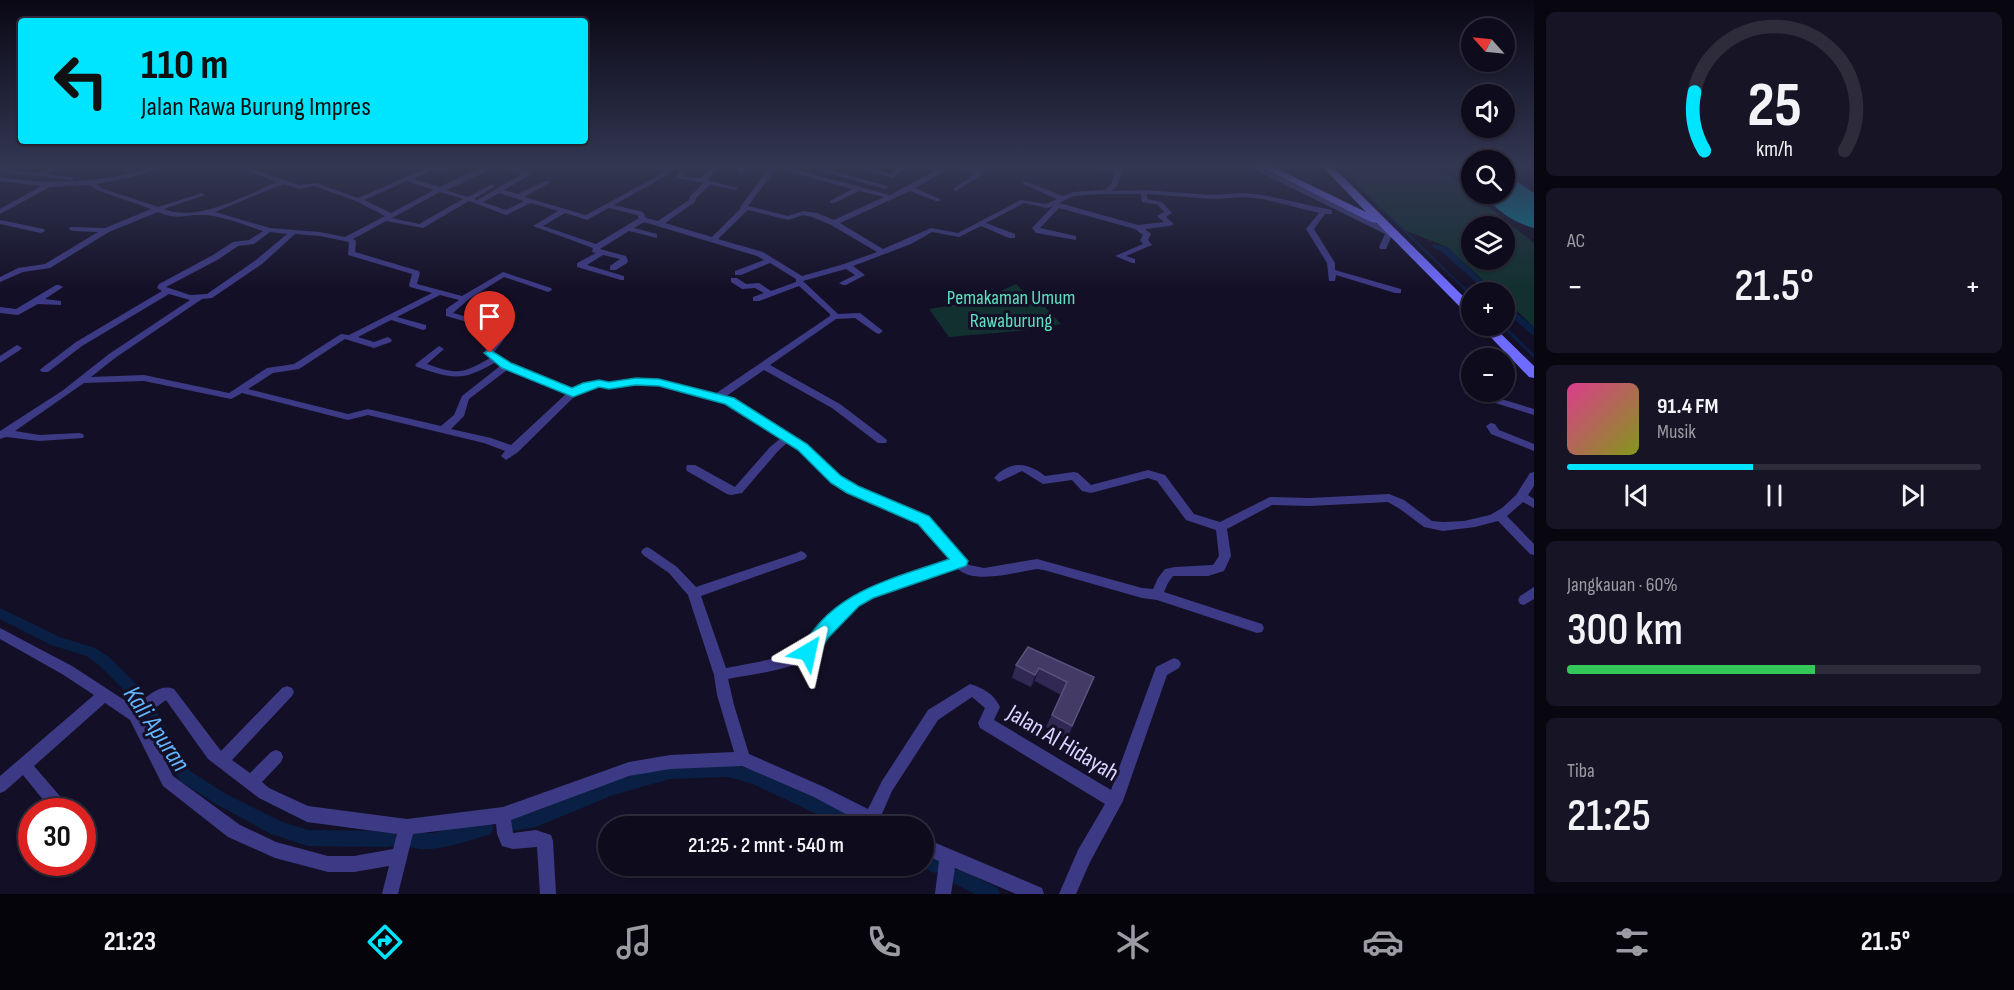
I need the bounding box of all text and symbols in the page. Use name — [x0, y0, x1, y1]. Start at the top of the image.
north arrow — [1461, 18, 1515, 72]
map controls — [1461, 18, 1515, 402]
text: 110 m — [141, 40, 228, 91]
icon: left — [42, 42, 120, 120]
text: 25 — [1747, 69, 1801, 144]
button: sound — [1461, 84, 1515, 138]
text: Jalan Rawa Burung Impres — [141, 91, 371, 123]
text: km/h — [1755, 138, 1793, 163]
button: search — [1461, 150, 1515, 204]
button: layers — [1461, 216, 1515, 270]
text: AC — [1567, 229, 1585, 253]
text: 21.5° — [1734, 259, 1814, 314]
text: − — [1567, 267, 1583, 307]
text: + — [1965, 267, 1981, 307]
button: + — [1461, 282, 1515, 336]
park label: Pemakaman Umum Rawaburung — [947, 286, 1075, 333]
pin — [464, 291, 515, 353]
icon: arrive — [473, 300, 506, 333]
button: − — [1461, 348, 1515, 402]
text: 91.4 FM — [1657, 393, 1718, 420]
text: Musik — [1657, 420, 1696, 444]
icon: previous — [1620, 479, 1653, 512]
icon: pause — [1758, 479, 1791, 512]
icon: next — [1896, 479, 1929, 512]
text: Jangkauan · 60% — [1567, 573, 1678, 597]
text: 300 km — [1567, 603, 1683, 658]
position arrow — [776, 620, 840, 684]
water label: Kali Apuran — [116, 680, 196, 778]
street label: Jalan Al Hidayah — [1001, 698, 1124, 788]
text: Tiba — [1567, 759, 1595, 783]
text: 21:25 — [1567, 789, 1651, 844]
speed limit sign: 30 — [18, 798, 96, 876]
text: 21:25 · 2 mnt · 540 m — [688, 832, 844, 859]
icon: directions — [364, 921, 406, 963]
icon: music — [613, 921, 655, 963]
icon: phone — [863, 921, 905, 963]
icon: climate — [1112, 921, 1154, 963]
icon: car — [1362, 921, 1404, 963]
icon: filters — [1611, 921, 1653, 963]
text: 21:23 — [104, 926, 156, 958]
text: 21.5° — [1861, 926, 1910, 958]

